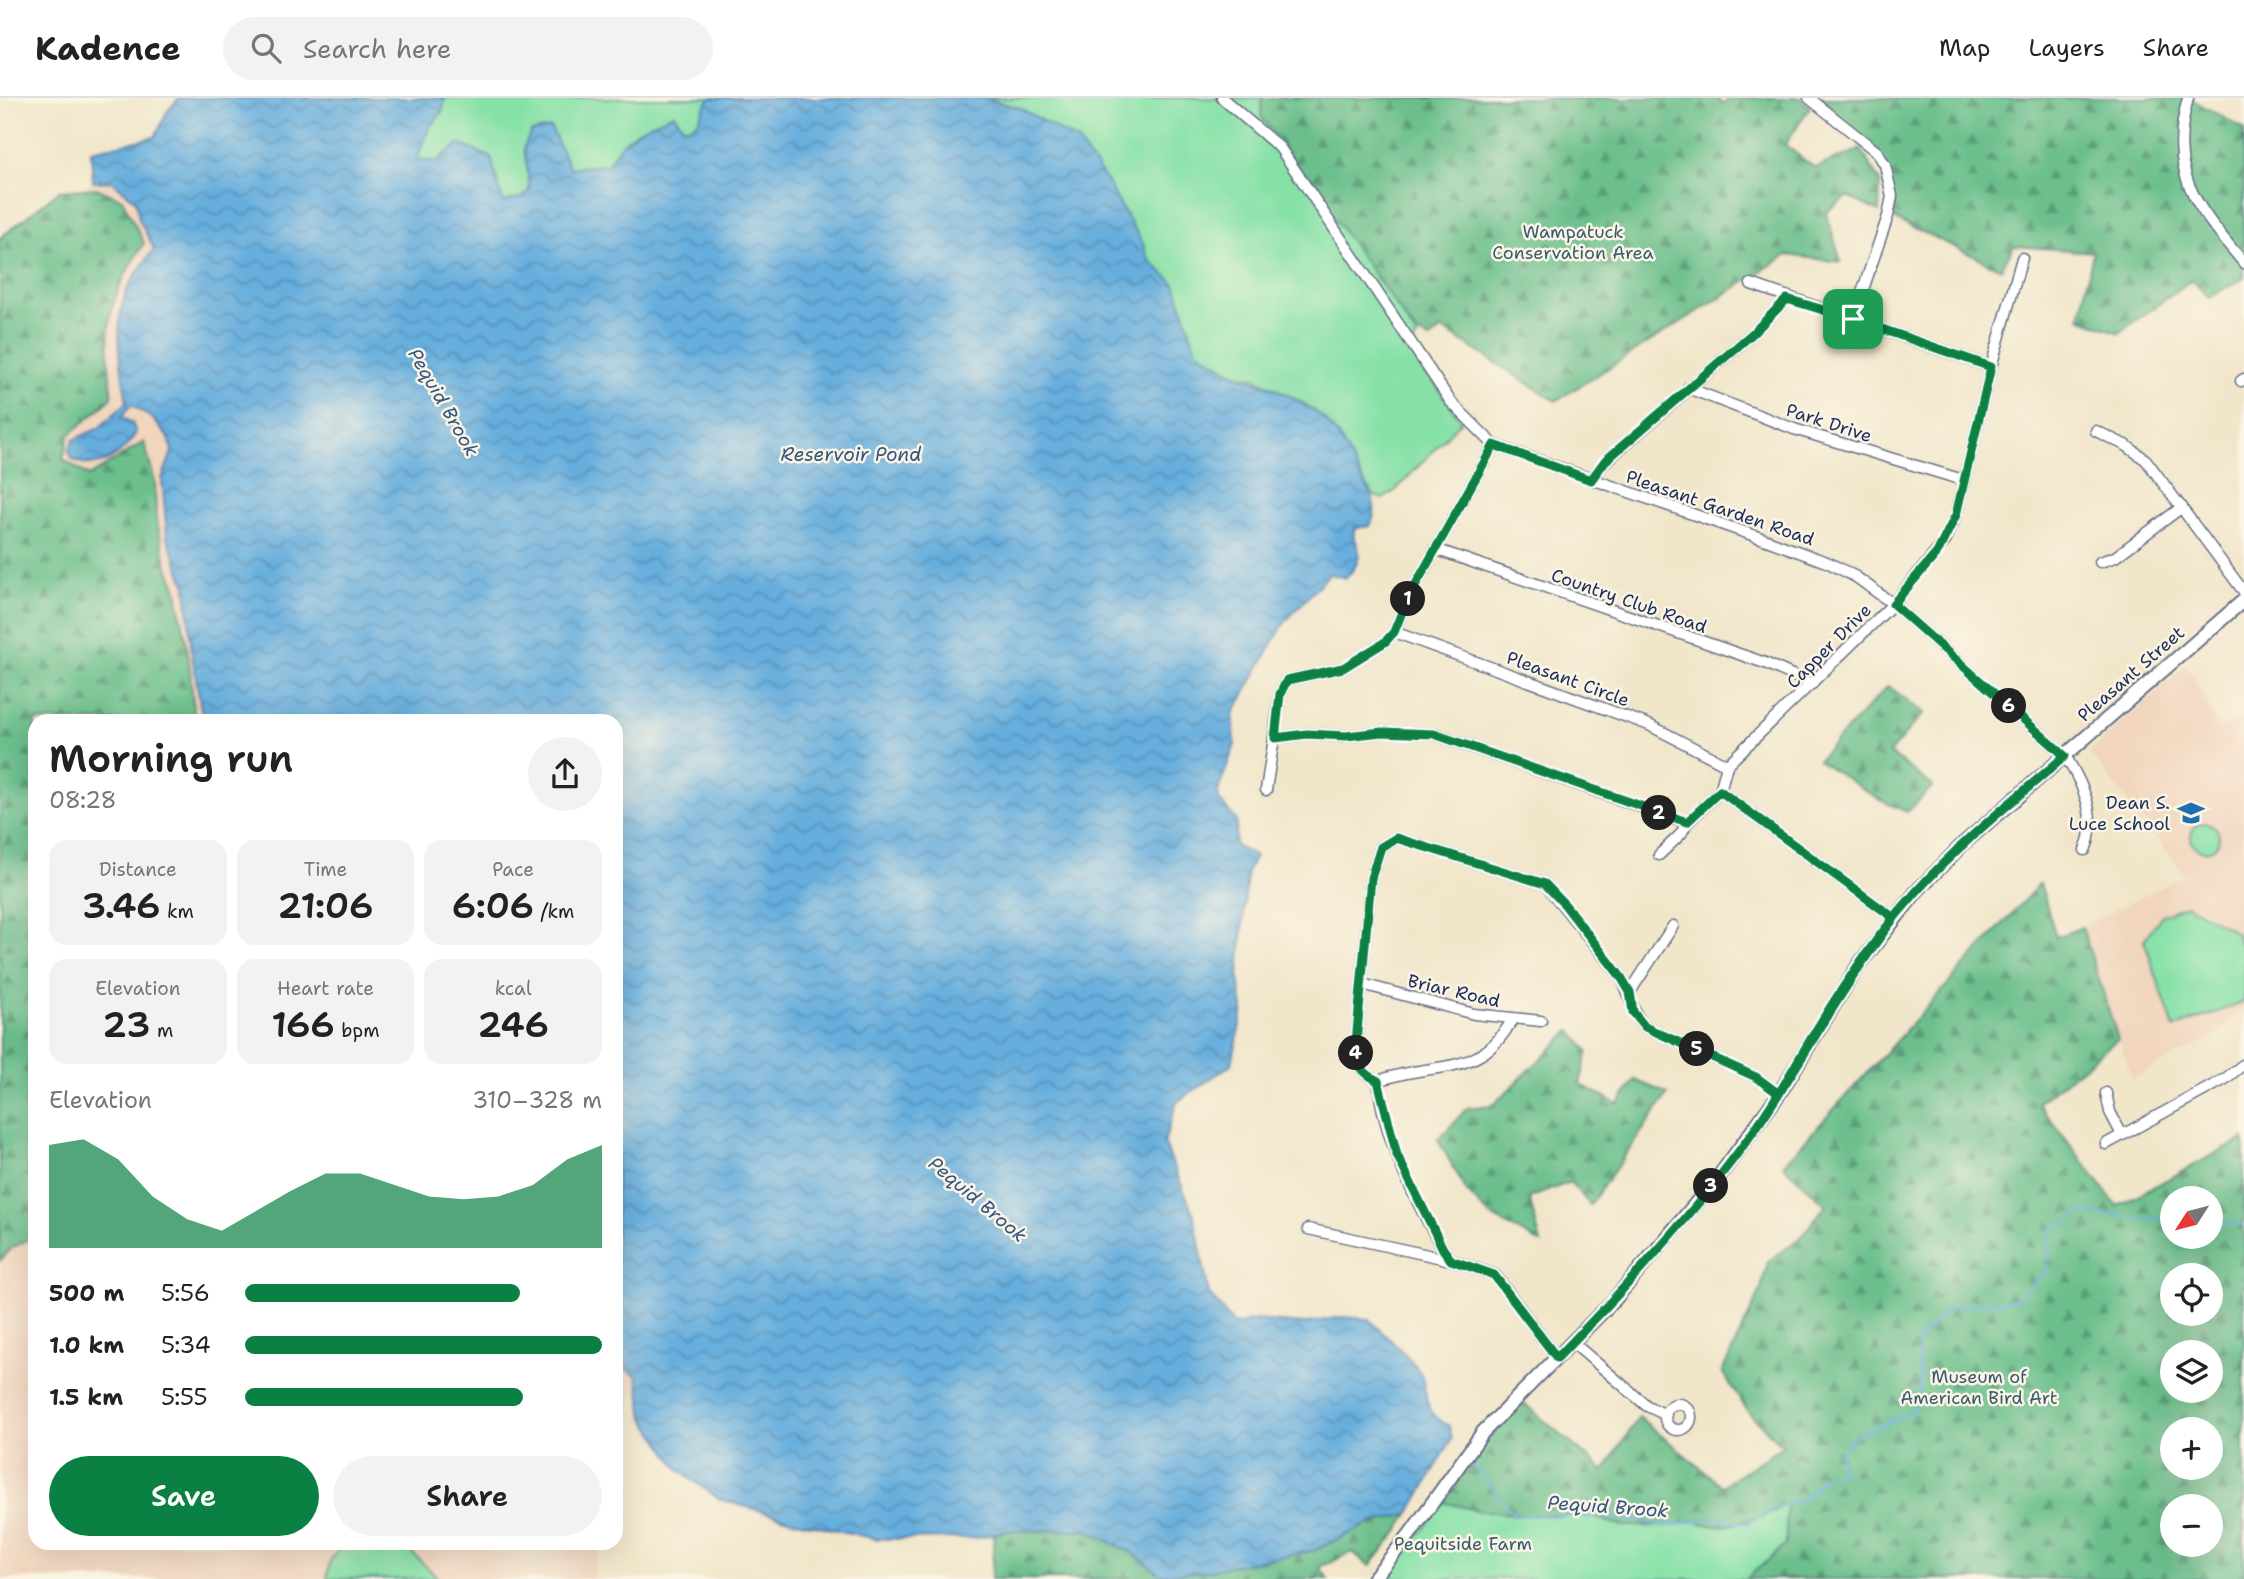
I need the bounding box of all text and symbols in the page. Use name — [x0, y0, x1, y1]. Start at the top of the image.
search box — [223, 17, 713, 80]
text: Kadence — [35, 26, 181, 71]
icon: search — [247, 29, 285, 67]
text: Search here — [303, 31, 451, 66]
text: Map — [1939, 32, 1990, 64]
text: Layers — [2028, 32, 2105, 64]
text: Share — [2143, 32, 2209, 64]
park label: Wampatuck Conservation Area — [1492, 220, 1654, 265]
pin — [1823, 289, 1883, 349]
icon: arrive — [1834, 300, 1872, 338]
water label: Pequid Brook — [403, 344, 485, 461]
street label: Park Drive — [1783, 398, 1875, 448]
water label: Reservoir Pond — [781, 442, 921, 467]
street label: Pleasant Garden Road — [1623, 464, 1817, 552]
street label: Country Club Road — [1548, 563, 1710, 639]
pin: 1 — [1390, 582, 1426, 616]
text: 1 — [1403, 586, 1412, 611]
street label: Capper Drive — [1781, 598, 1877, 694]
street label: Pleasant Street — [2072, 621, 2190, 727]
street label: Pleasant Circle — [1503, 646, 1633, 712]
pin: 6 — [1992, 688, 2026, 724]
text: 6 — [2002, 693, 2015, 718]
text: Morning run — [49, 733, 293, 784]
button: share — [528, 737, 602, 811]
text: 08:28 — [49, 785, 117, 815]
place label: Dean S. Luce School — [2069, 791, 2171, 836]
pin: 2 — [1642, 796, 1676, 830]
school or university icon: Dean S. Luce School — [2176, 798, 2206, 828]
text: 2 — [1652, 800, 1665, 825]
text: Distance — [99, 857, 177, 882]
text: Time — [304, 857, 347, 882]
text: Pace — [492, 857, 534, 882]
text: 3.46 — [82, 882, 161, 929]
text: 21:06 — [278, 882, 373, 929]
text: 6:06 — [452, 882, 534, 929]
text: km — [161, 899, 194, 924]
text: /km — [534, 899, 575, 924]
street label: Briar Road — [1405, 969, 1503, 1013]
text: Elevation — [95, 976, 180, 1001]
text: Heart rate — [277, 976, 374, 1001]
text: kcal — [495, 976, 532, 1001]
text: 23 — [102, 1001, 150, 1048]
text: 166 — [271, 1001, 335, 1048]
text: 246 — [477, 1001, 549, 1048]
text: m — [150, 1018, 173, 1043]
text: bpm — [335, 1018, 380, 1043]
pin: 5 — [1680, 1032, 1714, 1066]
pin: 4 — [1338, 1035, 1374, 1070]
text: 5 — [1691, 1036, 1702, 1061]
text: 4 — [1349, 1040, 1362, 1065]
text: Elevation — [49, 1085, 152, 1115]
text: 310–328 m — [472, 1085, 602, 1115]
water label: Pequid Brook — [923, 1151, 1032, 1248]
pin: 3 — [1694, 1168, 1728, 1204]
text: 3 — [1704, 1173, 1717, 1198]
north arrow — [2160, 1186, 2222, 1250]
map controls — [2160, 1186, 2223, 1557]
button: locate — [2160, 1263, 2223, 1326]
text: 500 m — [49, 1278, 124, 1308]
text: 5:56 — [161, 1278, 210, 1308]
text: 1.0 km — [49, 1330, 124, 1360]
text: 5:34 — [161, 1330, 211, 1360]
button: layers — [2160, 1340, 2223, 1403]
park label: Museum of American Bird Art — [1900, 1365, 2058, 1410]
text: 1.5 km — [49, 1382, 123, 1412]
text: 5:55 — [161, 1382, 207, 1412]
button: + — [2160, 1417, 2223, 1480]
button: Save — [49, 1456, 319, 1536]
button: Share — [333, 1456, 602, 1536]
water label: Pequid Brook — [1547, 1490, 1669, 1523]
button: − — [2160, 1494, 2223, 1557]
park label: Pequitside Farm — [1394, 1532, 1532, 1556]

